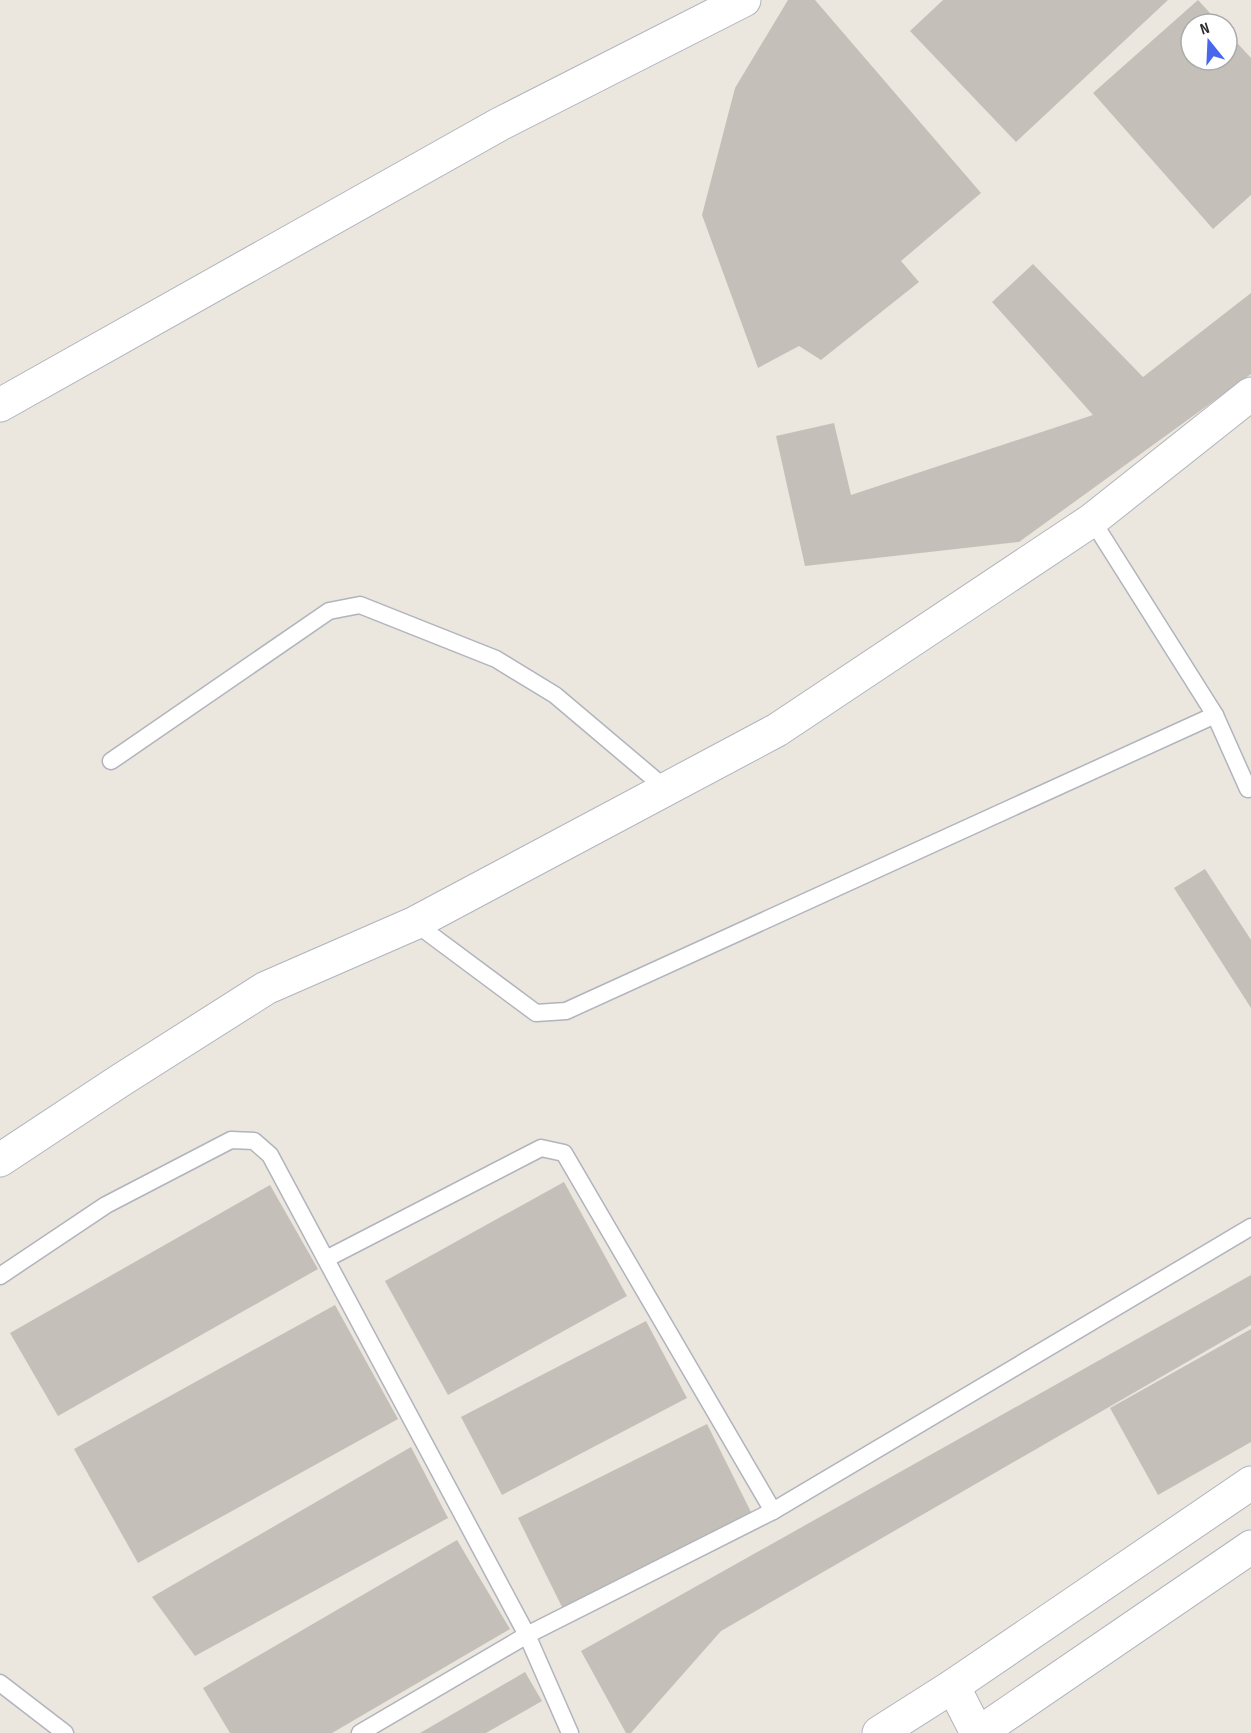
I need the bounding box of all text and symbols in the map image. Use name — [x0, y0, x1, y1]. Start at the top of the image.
north arrow — [1179, 12, 1239, 72]
text: N — [1198, 19, 1212, 40]

